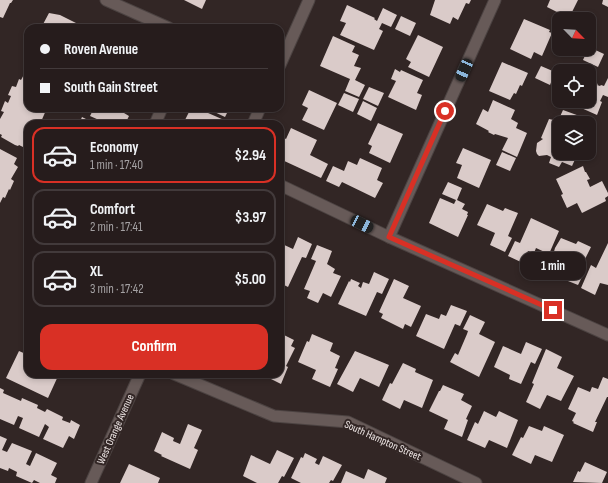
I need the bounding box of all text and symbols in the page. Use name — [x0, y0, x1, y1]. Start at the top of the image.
north arrow — [552, 12, 596, 56]
map controls — [552, 12, 596, 160]
text: Roven Avenue — [64, 40, 138, 59]
car — [454, 57, 474, 83]
button: locate — [552, 64, 596, 108]
text: South Gain Street — [64, 78, 158, 97]
route start — [436, 102, 454, 120]
button: layers — [552, 116, 596, 160]
icon: car — [42, 137, 78, 173]
text: Economy — [90, 138, 139, 157]
text: $2.94 — [234, 146, 266, 165]
text: 1 min · 17:40 — [90, 157, 143, 173]
icon: car — [42, 199, 78, 235]
text: Comfort — [90, 200, 135, 219]
text: $3.97 — [235, 208, 266, 227]
car — [349, 213, 375, 235]
text: 2 min · 17:41 — [90, 219, 143, 235]
callout: 1 min — [520, 252, 586, 280]
text: 1 min — [541, 258, 565, 274]
icon: car — [42, 261, 78, 297]
text: XL — [90, 262, 103, 281]
text: $5.00 — [234, 270, 266, 289]
text: 3 min · 17:42 — [90, 281, 144, 297]
route end — [544, 301, 562, 319]
button: Confirm — [40, 324, 268, 370]
street label: West Orange Avenue — [94, 392, 137, 466]
street label: South Hampton Street — [342, 418, 424, 463]

